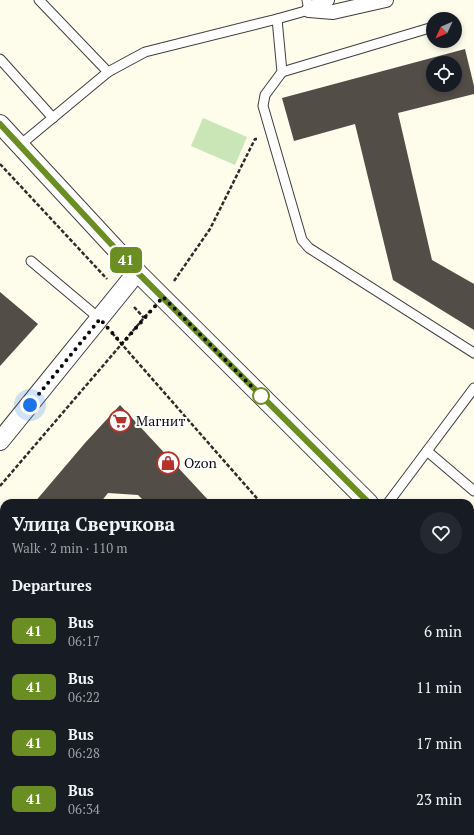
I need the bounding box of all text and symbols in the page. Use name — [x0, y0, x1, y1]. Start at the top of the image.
north arrow — [426, 12, 462, 48]
map controls — [426, 12, 462, 92]
button: locate — [426, 56, 462, 92]
line badge: 41 — [108, 247, 144, 273]
text: 41 — [118, 250, 134, 269]
unlabelled marker — [252, 387, 270, 405]
your location — [20, 395, 40, 415]
supermarket icon: Магнит — [107, 408, 133, 434]
place label: Магнит — [136, 411, 185, 430]
shop icon: Ozon — [155, 450, 181, 476]
place label: Ozon — [184, 453, 218, 472]
text: Улица Сверчкова — [12, 511, 175, 536]
button: heart — [420, 512, 462, 554]
text: Walk · 2 min · 110 m — [12, 539, 127, 557]
text: Departures — [12, 575, 92, 595]
text: Bus — [68, 612, 94, 632]
text: 41 — [26, 621, 42, 640]
text: 6 min — [424, 621, 462, 641]
text: 06:17 — [68, 632, 100, 650]
text: Bus — [68, 668, 94, 688]
text: 41 — [26, 677, 42, 696]
text: 11 min — [416, 677, 462, 697]
text: 06:22 — [68, 688, 100, 706]
text: Bus — [68, 724, 94, 744]
text: 41 — [26, 733, 42, 752]
text: 17 min — [416, 733, 462, 753]
text: 06:28 — [68, 744, 100, 762]
text: Bus — [68, 780, 94, 800]
text: 41 — [26, 789, 42, 808]
text: 23 min — [416, 789, 462, 809]
text: 06:34 — [68, 800, 100, 818]

